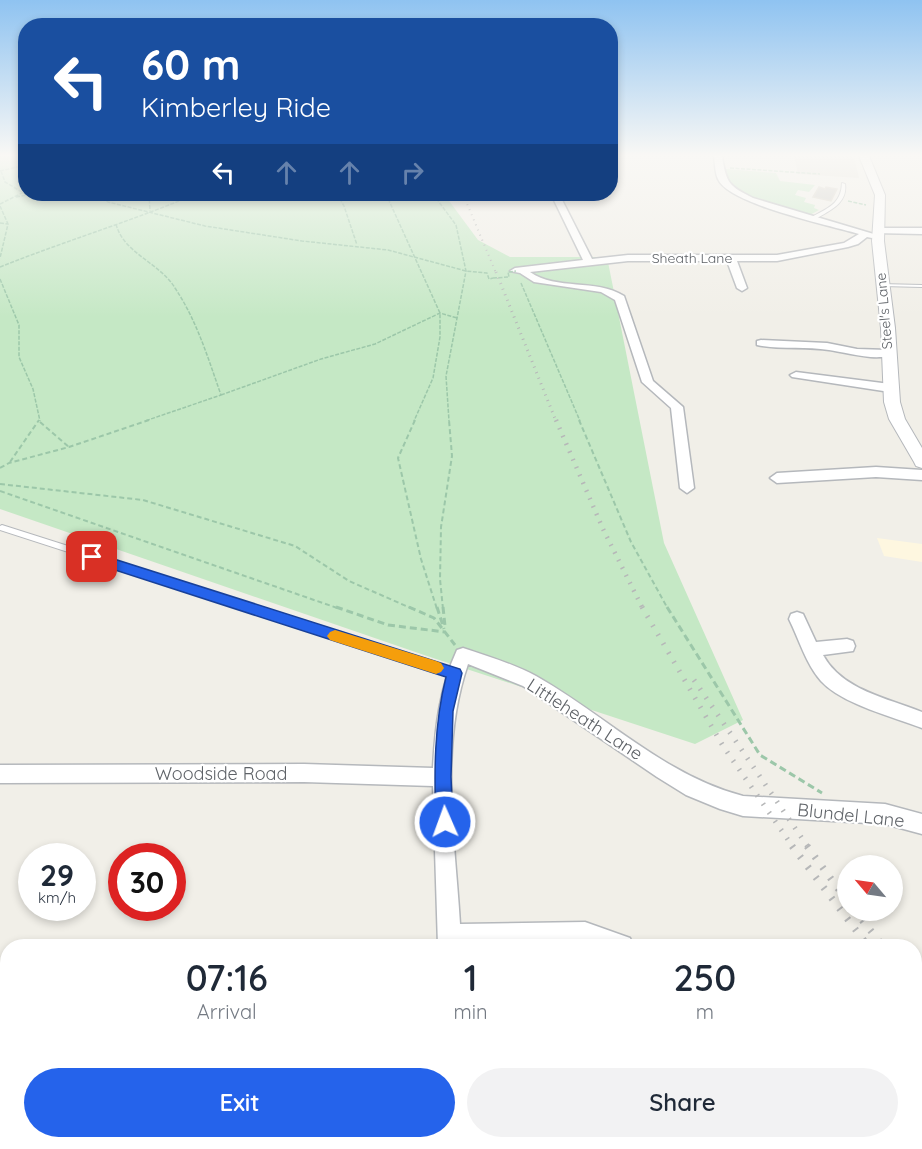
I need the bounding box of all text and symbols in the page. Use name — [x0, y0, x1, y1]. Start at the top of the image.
text: 60 m — [141, 38, 241, 91]
icon: left — [42, 42, 120, 120]
text: Kimberley Ride — [141, 90, 331, 124]
icon: left — [207, 156, 240, 189]
icon: ahead — [270, 156, 303, 189]
icon: ahead — [333, 156, 366, 189]
icon: right — [396, 156, 429, 189]
street label: Sheath Lane — [652, 249, 732, 267]
street label: Steel's Lane — [872, 272, 896, 350]
pin — [66, 531, 117, 582]
icon: arrive — [75, 540, 108, 573]
street label: Littleheath Lane — [523, 673, 647, 765]
street label: Woodside Road — [155, 762, 287, 785]
position arrow — [413, 790, 477, 854]
street label: Blundel Lane — [796, 798, 906, 832]
speed limit sign: 30 — [108, 843, 186, 921]
north arrow — [837, 855, 903, 921]
map controls — [837, 855, 903, 921]
text: 29 — [40, 856, 74, 894]
text: km/h — [38, 888, 76, 907]
text: 07:16 — [186, 955, 268, 1000]
text: 1 — [464, 955, 478, 1000]
text: 250 — [674, 955, 736, 1000]
text: Arrival — [197, 999, 257, 1024]
text: min — [454, 999, 488, 1024]
text: m — [696, 999, 714, 1024]
button: Exit — [24, 1068, 455, 1137]
button: Share — [467, 1068, 898, 1137]

